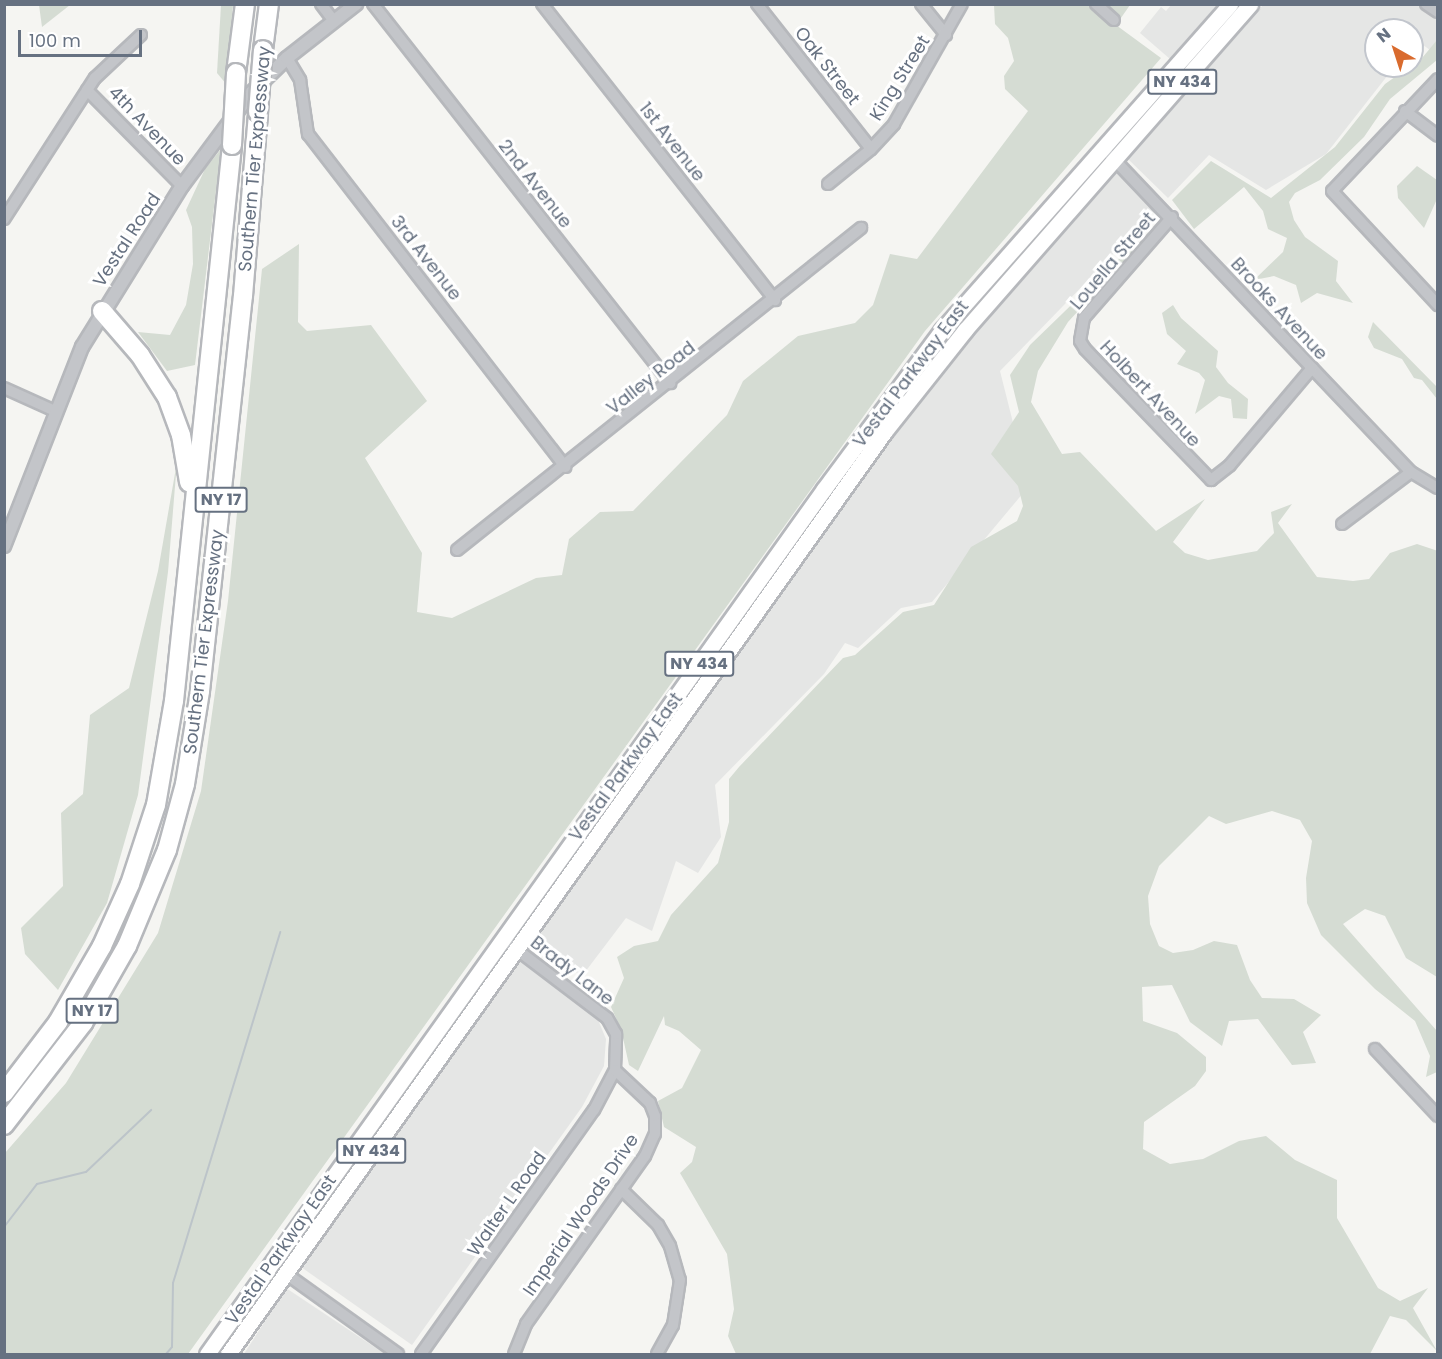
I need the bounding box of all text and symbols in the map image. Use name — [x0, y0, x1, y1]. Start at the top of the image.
scale bar — [21, 18, 146, 56]
north arrow — [1364, 18, 1424, 78]
text: N — [1372, 22, 1396, 48]
street label: Oak Street — [790, 23, 864, 109]
text: 100 m — [29, 28, 81, 53]
street label: King Street — [865, 31, 935, 125]
street label: Southern Tier Expressway — [234, 45, 276, 273]
road number: NY 434 — [1146, 69, 1218, 95]
street label: 4th Avenue — [104, 82, 190, 170]
street label: 1st Avenue — [635, 98, 709, 186]
street label: 2nd Avenue — [494, 135, 576, 233]
street label: Vestal Road — [89, 189, 165, 291]
street label: Louella Street — [1066, 208, 1160, 314]
street label: 3rd Avenue — [386, 211, 466, 305]
street label: Brooks Avenue — [1226, 253, 1332, 365]
street label: Vestal Parkway East — [849, 296, 973, 452]
street label: Holbert Avenue — [1095, 336, 1205, 452]
street label: Valley Road — [603, 337, 699, 419]
road number: NY 17 — [194, 487, 248, 513]
street label: Southern Tier Expressway — [179, 528, 229, 756]
road number: NY 434 — [663, 651, 735, 677]
street label: Vestal Parkway East — [565, 688, 687, 846]
street label: Brady Lane — [526, 932, 618, 1010]
road number: NY 17 — [65, 998, 119, 1024]
street label: Imperial Woods Drive — [519, 1130, 643, 1300]
road number: NY 434 — [335, 1138, 407, 1164]
street label: Walter L Road — [463, 1148, 551, 1260]
street label: Vestal Parkway East — [221, 1171, 341, 1329]

